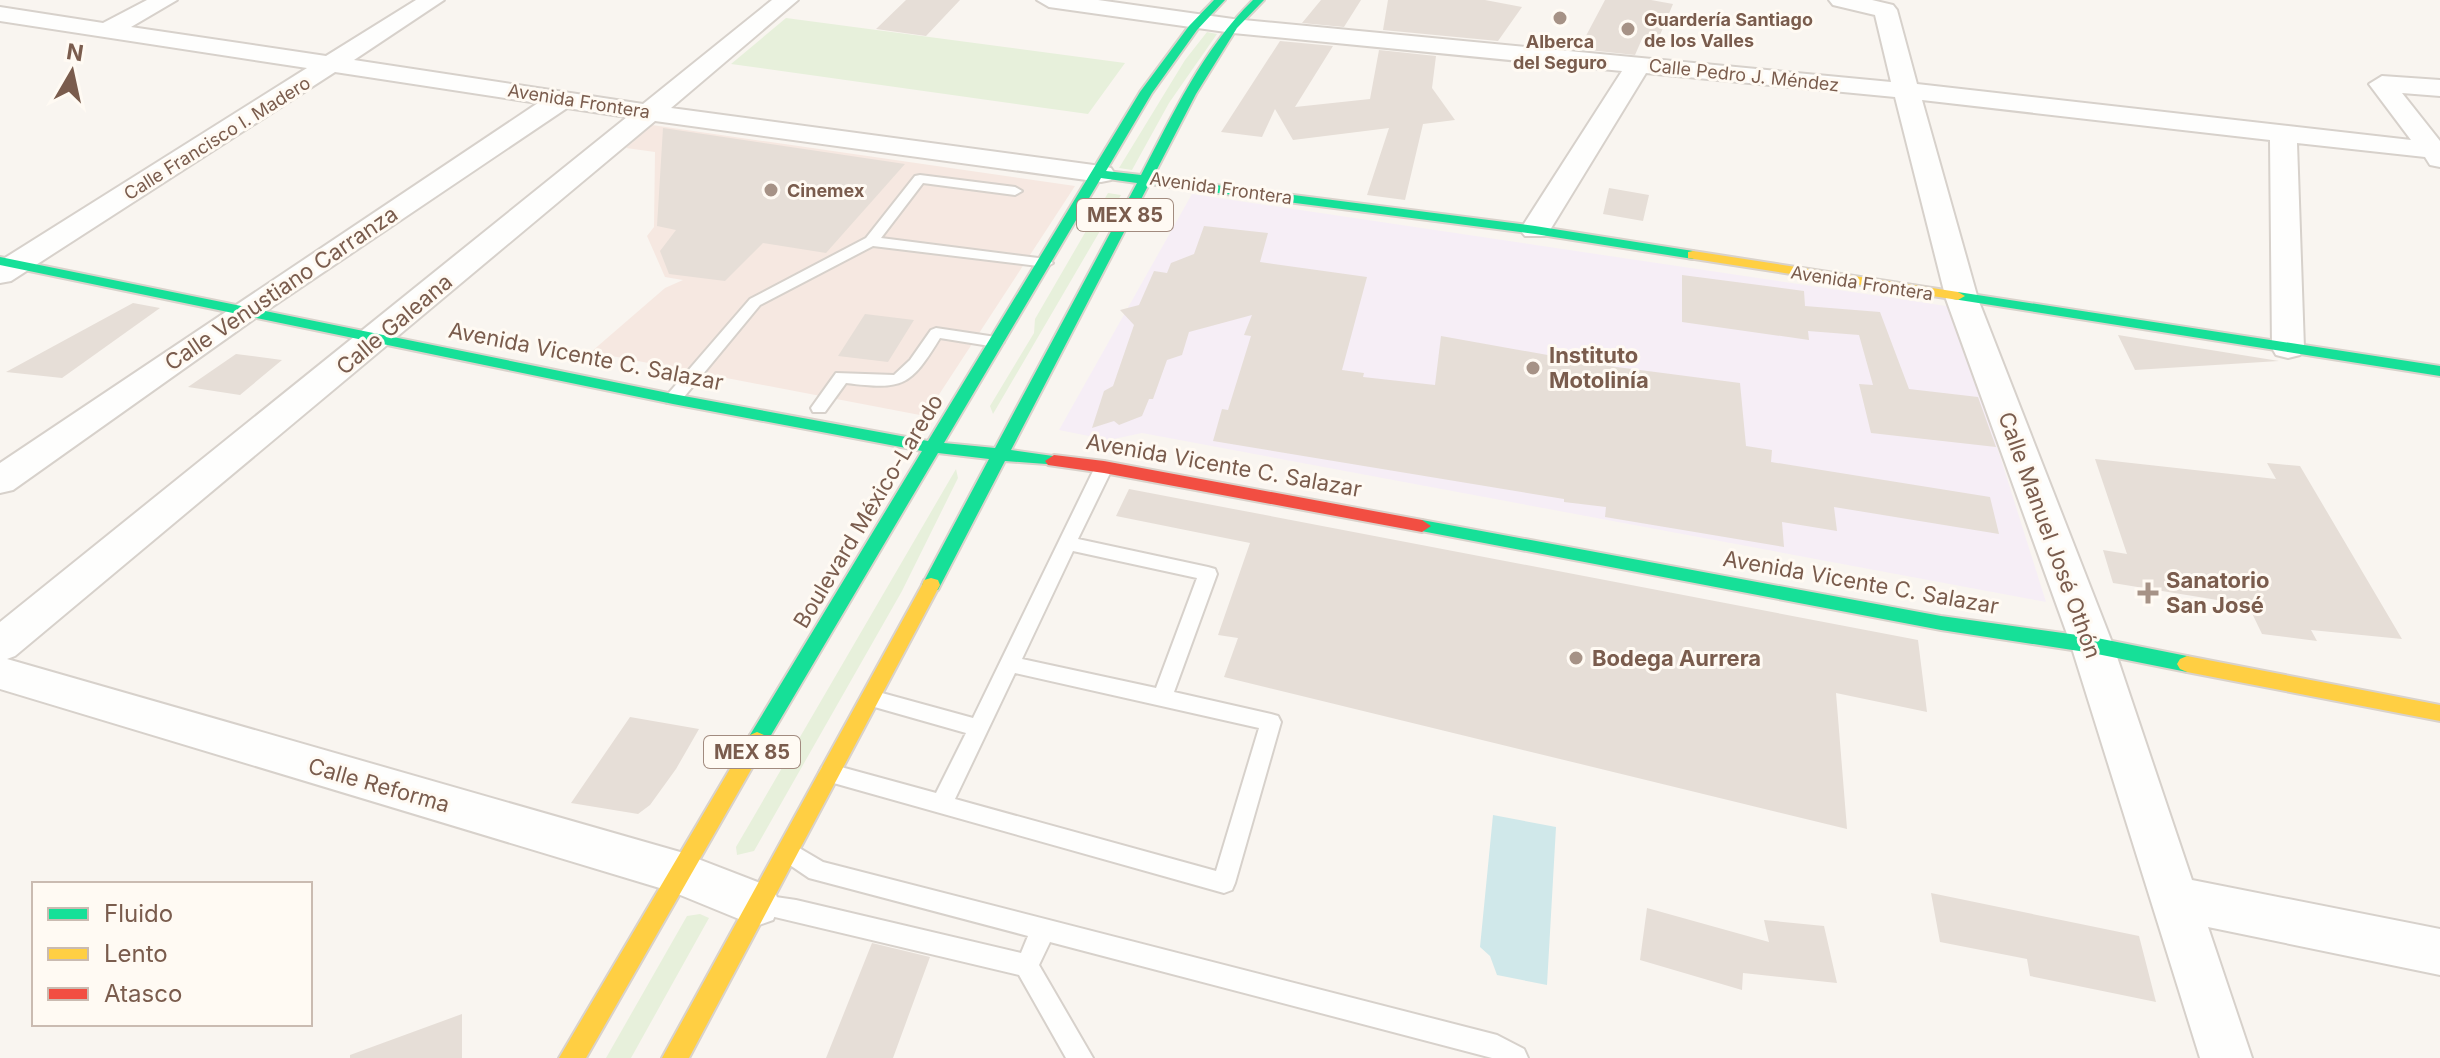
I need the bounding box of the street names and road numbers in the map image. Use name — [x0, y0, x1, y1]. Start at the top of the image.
street label: Calle Pedro J. Méndez — [1648, 55, 1840, 95]
street label: Calle Francisco I. Madero — [120, 72, 314, 204]
street label: Avenida Frontera — [506, 79, 652, 123]
street label: Avenida Frontera — [1148, 168, 1294, 208]
road number: MEX 85 — [1077, 199, 1173, 231]
street label: Calle Venustiano Carranza — [160, 200, 402, 376]
street label: Avenida Frontera — [1789, 261, 1935, 305]
street label: Calle Galeana — [331, 268, 457, 380]
street label: Avenida Vicente C. Salazar — [446, 317, 726, 395]
street label: Boulevard México-Laredo — [788, 389, 948, 633]
street label: Calle Manuel José Othón — [1993, 408, 2107, 662]
street label: Avenida Vicente C. Salazar — [1084, 428, 1364, 502]
street label: Avenida Vicente C. Salazar — [1721, 545, 2001, 619]
road number: MEX 85 — [704, 736, 800, 768]
street label: Calle Reforma — [305, 752, 453, 818]

